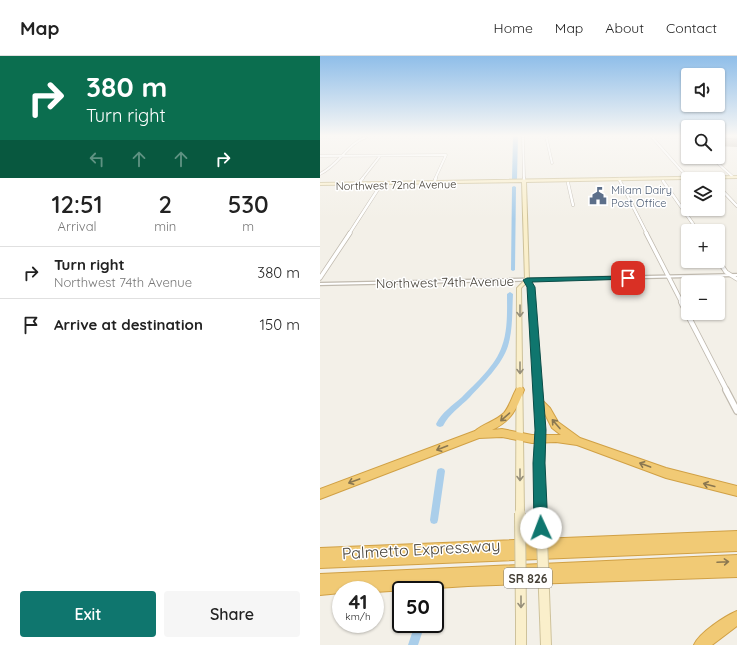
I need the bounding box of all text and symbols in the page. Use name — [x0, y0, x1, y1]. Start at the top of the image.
text: Map — [20, 16, 59, 40]
text: Home — [494, 19, 533, 37]
text: Map — [555, 19, 583, 37]
text: About — [605, 19, 644, 37]
text: Contact — [666, 19, 717, 37]
map controls — [681, 68, 725, 320]
button: sound — [681, 68, 725, 112]
text: 380 m — [86, 69, 167, 104]
icon: right — [20, 72, 72, 124]
text: Turn right — [86, 104, 166, 127]
button: search — [681, 120, 725, 164]
icon: left — [86, 148, 108, 170]
icon: ahead — [128, 148, 150, 170]
icon: ahead — [170, 148, 192, 170]
icon: right — [212, 148, 234, 170]
button: layers — [681, 172, 725, 216]
street label: Northwest 72nd Avenue — [336, 177, 456, 193]
place label: Milam Dairy Post Office — [611, 183, 672, 210]
public building icon: Milam Dairy Post Office — [588, 186, 608, 206]
text: 12:51 — [51, 189, 103, 219]
text: 2 — [158, 189, 172, 219]
text: 530 — [228, 189, 269, 219]
text: Arrival — [58, 218, 97, 234]
text: min — [154, 218, 176, 234]
text: m — [242, 218, 254, 234]
button: + — [681, 224, 725, 268]
text: Turn right — [54, 255, 125, 274]
pin — [611, 261, 645, 295]
icon: right — [20, 262, 42, 284]
text: 380 m — [257, 263, 300, 282]
icon: arrive — [617, 267, 639, 289]
street label: Northwest 74th Avenue — [376, 273, 514, 291]
text: Northwest 74th Avenue — [54, 274, 192, 290]
button: − — [681, 276, 725, 320]
one-way arrow — [516, 304, 524, 317]
icon: arrive — [20, 314, 42, 336]
text: Arrive at destination — [54, 315, 203, 334]
text: 150 m — [260, 315, 300, 334]
one-way arrow — [516, 361, 524, 374]
one-way arrow — [499, 413, 510, 422]
one-way arrow — [551, 419, 560, 429]
one-way arrow — [436, 444, 448, 452]
one-way arrow — [639, 461, 651, 469]
one-way arrow — [516, 468, 524, 481]
one-way arrow — [348, 478, 360, 486]
one-way arrow — [703, 480, 716, 488]
position arrow — [520, 507, 562, 549]
street label: Palmetto Expressway — [341, 535, 501, 563]
one-way arrow — [716, 558, 729, 566]
road number: SR 826 — [504, 568, 552, 588]
speed limit sign: 50 — [392, 581, 444, 633]
text: 41 — [349, 589, 367, 614]
button: Exit — [20, 591, 156, 637]
button: Share — [164, 591, 300, 637]
one-way arrow — [517, 595, 525, 608]
text: km/h — [345, 610, 371, 623]

